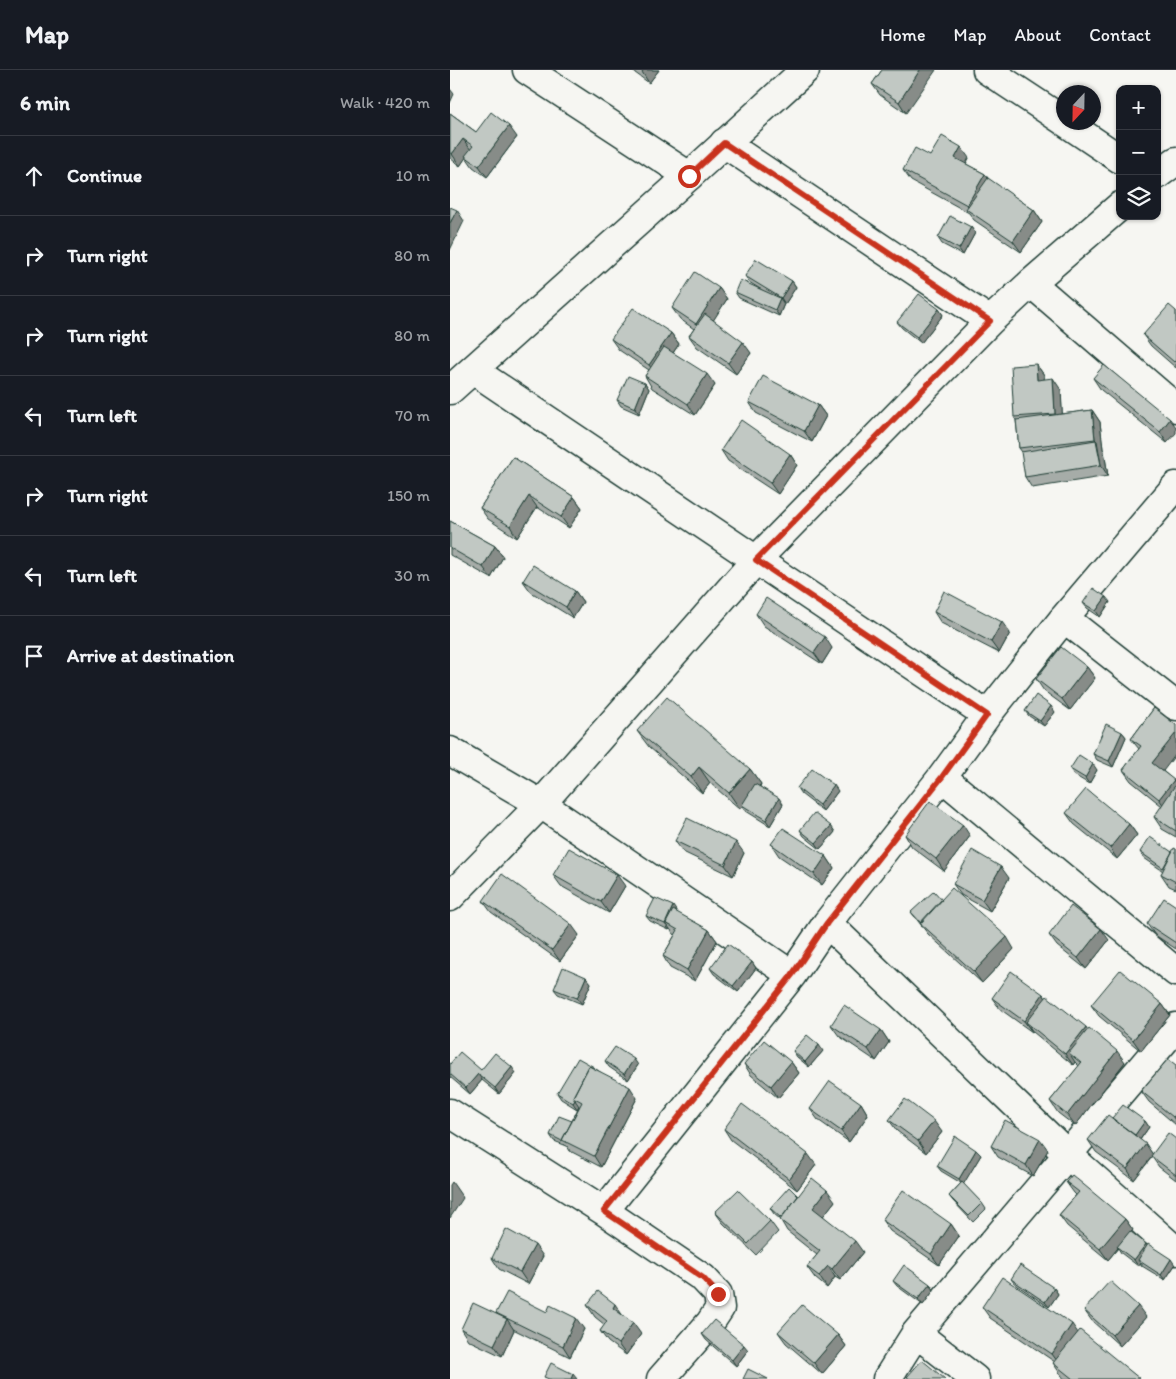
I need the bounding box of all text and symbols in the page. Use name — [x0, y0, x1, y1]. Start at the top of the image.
text: Map — [25, 20, 69, 49]
text: Home — [880, 24, 926, 46]
text: Map — [954, 24, 987, 46]
text: About — [1015, 24, 1061, 46]
text: Contact — [1089, 24, 1151, 46]
north arrow — [1056, 85, 1101, 130]
map controls — [1116, 85, 1161, 220]
button: + — [1116, 85, 1161, 130]
text: 6 min — [20, 90, 70, 115]
text: Walk · 420 m — [340, 93, 430, 112]
button: − — [1116, 130, 1161, 175]
icon: ahead — [20, 162, 48, 190]
text: Continue — [67, 164, 142, 187]
route start — [678, 165, 701, 188]
text: 10 m — [396, 166, 430, 185]
button: layers — [1116, 175, 1161, 220]
icon: right — [20, 242, 48, 270]
text: Turn right — [67, 244, 148, 267]
text: 80 m — [394, 246, 430, 265]
icon: right — [20, 322, 48, 350]
text: Turn right — [67, 324, 148, 347]
text: 80 m — [394, 326, 430, 345]
icon: left — [20, 402, 48, 430]
text: Turn left — [67, 404, 137, 427]
text: 70 m — [395, 406, 430, 425]
icon: right — [20, 482, 48, 510]
text: Turn right — [67, 484, 148, 507]
text: 150 m — [387, 486, 430, 505]
icon: left — [20, 562, 48, 590]
text: Turn left — [67, 564, 137, 587]
text: 30 m — [394, 566, 430, 585]
icon: arrive — [20, 642, 48, 670]
text: Arrive at destination — [67, 644, 234, 667]
route end — [707, 1283, 730, 1306]

